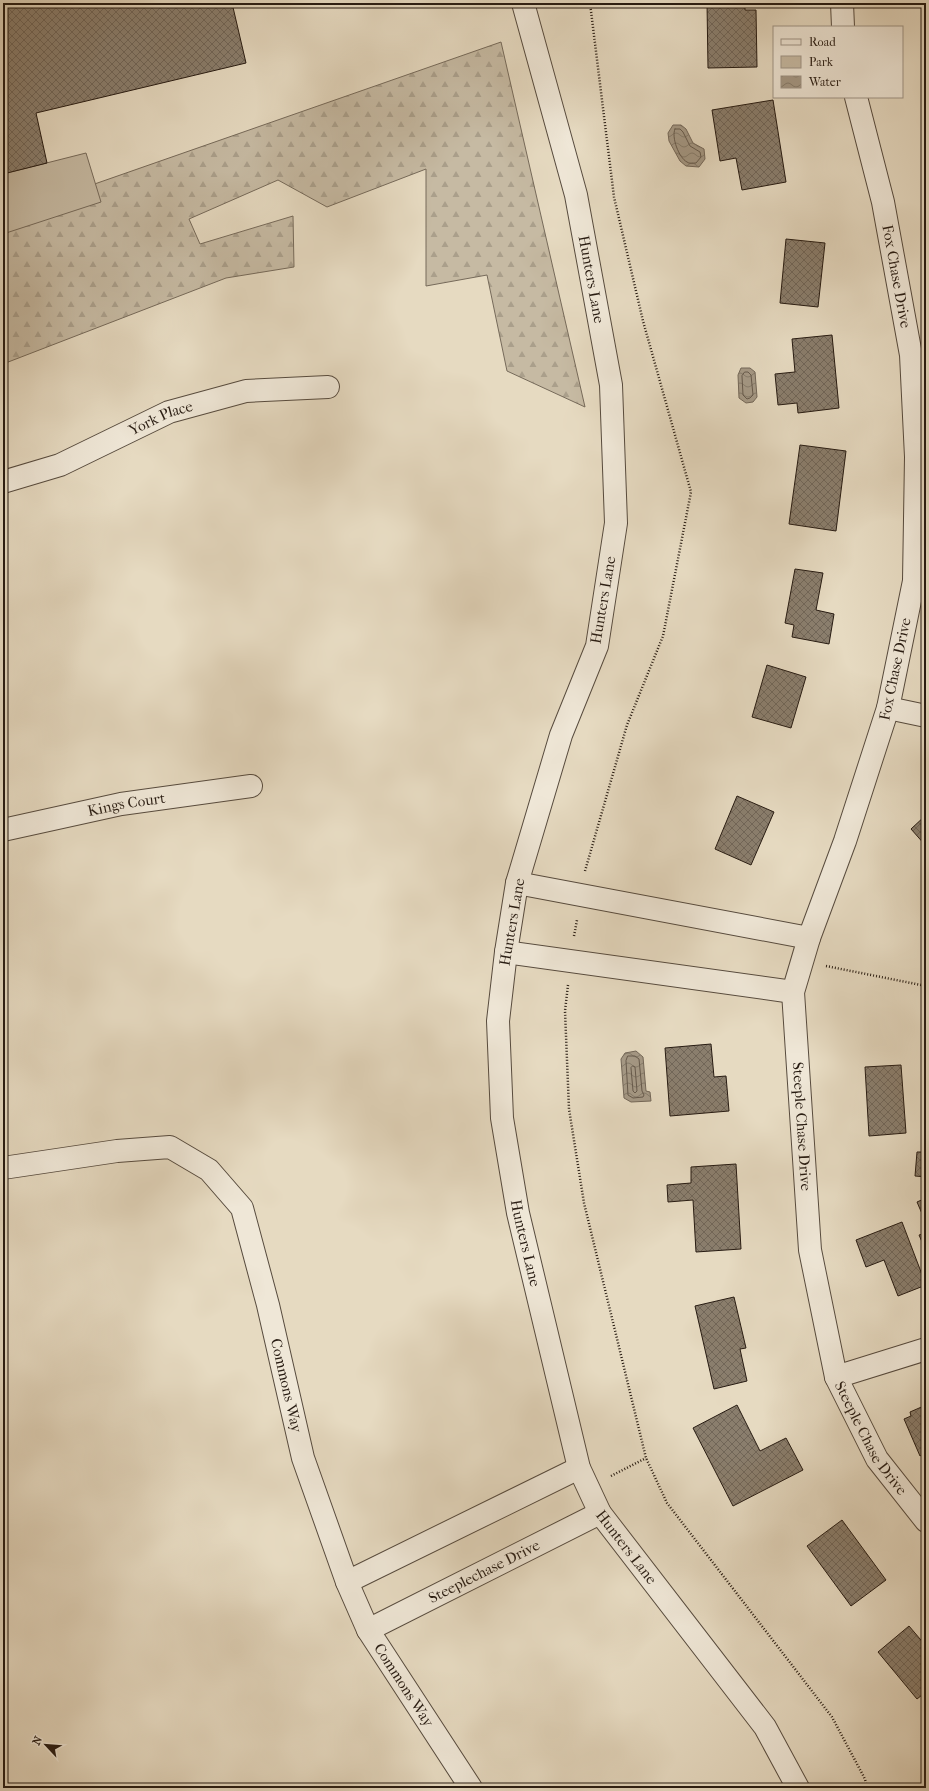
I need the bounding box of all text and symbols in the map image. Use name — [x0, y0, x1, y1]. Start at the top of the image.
legend — [773, 26, 903, 98]
text: Road — [809, 35, 836, 49]
text: Park — [809, 55, 834, 69]
text: Water — [808, 75, 842, 89]
street label: Fox Chase Drive — [878, 223, 915, 330]
street label: Hunters Lane — [575, 234, 609, 325]
street label: York Place — [125, 397, 195, 440]
street label: Hunters Lane — [586, 554, 620, 645]
street label: Fox Chase Drive — [875, 615, 915, 722]
street label: Kings Court — [86, 789, 167, 820]
street label: Hunters Lane — [495, 876, 529, 967]
street label: Steeple Chase Drive — [789, 1061, 815, 1192]
street label: Hunters Lane — [507, 1198, 544, 1289]
street label: Commons Way — [267, 1337, 306, 1435]
street label: Steeple Chase Drive — [831, 1378, 911, 1499]
street label: Hunters Lane — [592, 1506, 661, 1588]
street label: Steeplechase Drive — [425, 1536, 543, 1607]
street label: Commons Way — [370, 1640, 438, 1731]
north arrow — [26, 1725, 66, 1765]
text: N — [30, 1734, 45, 1747]

